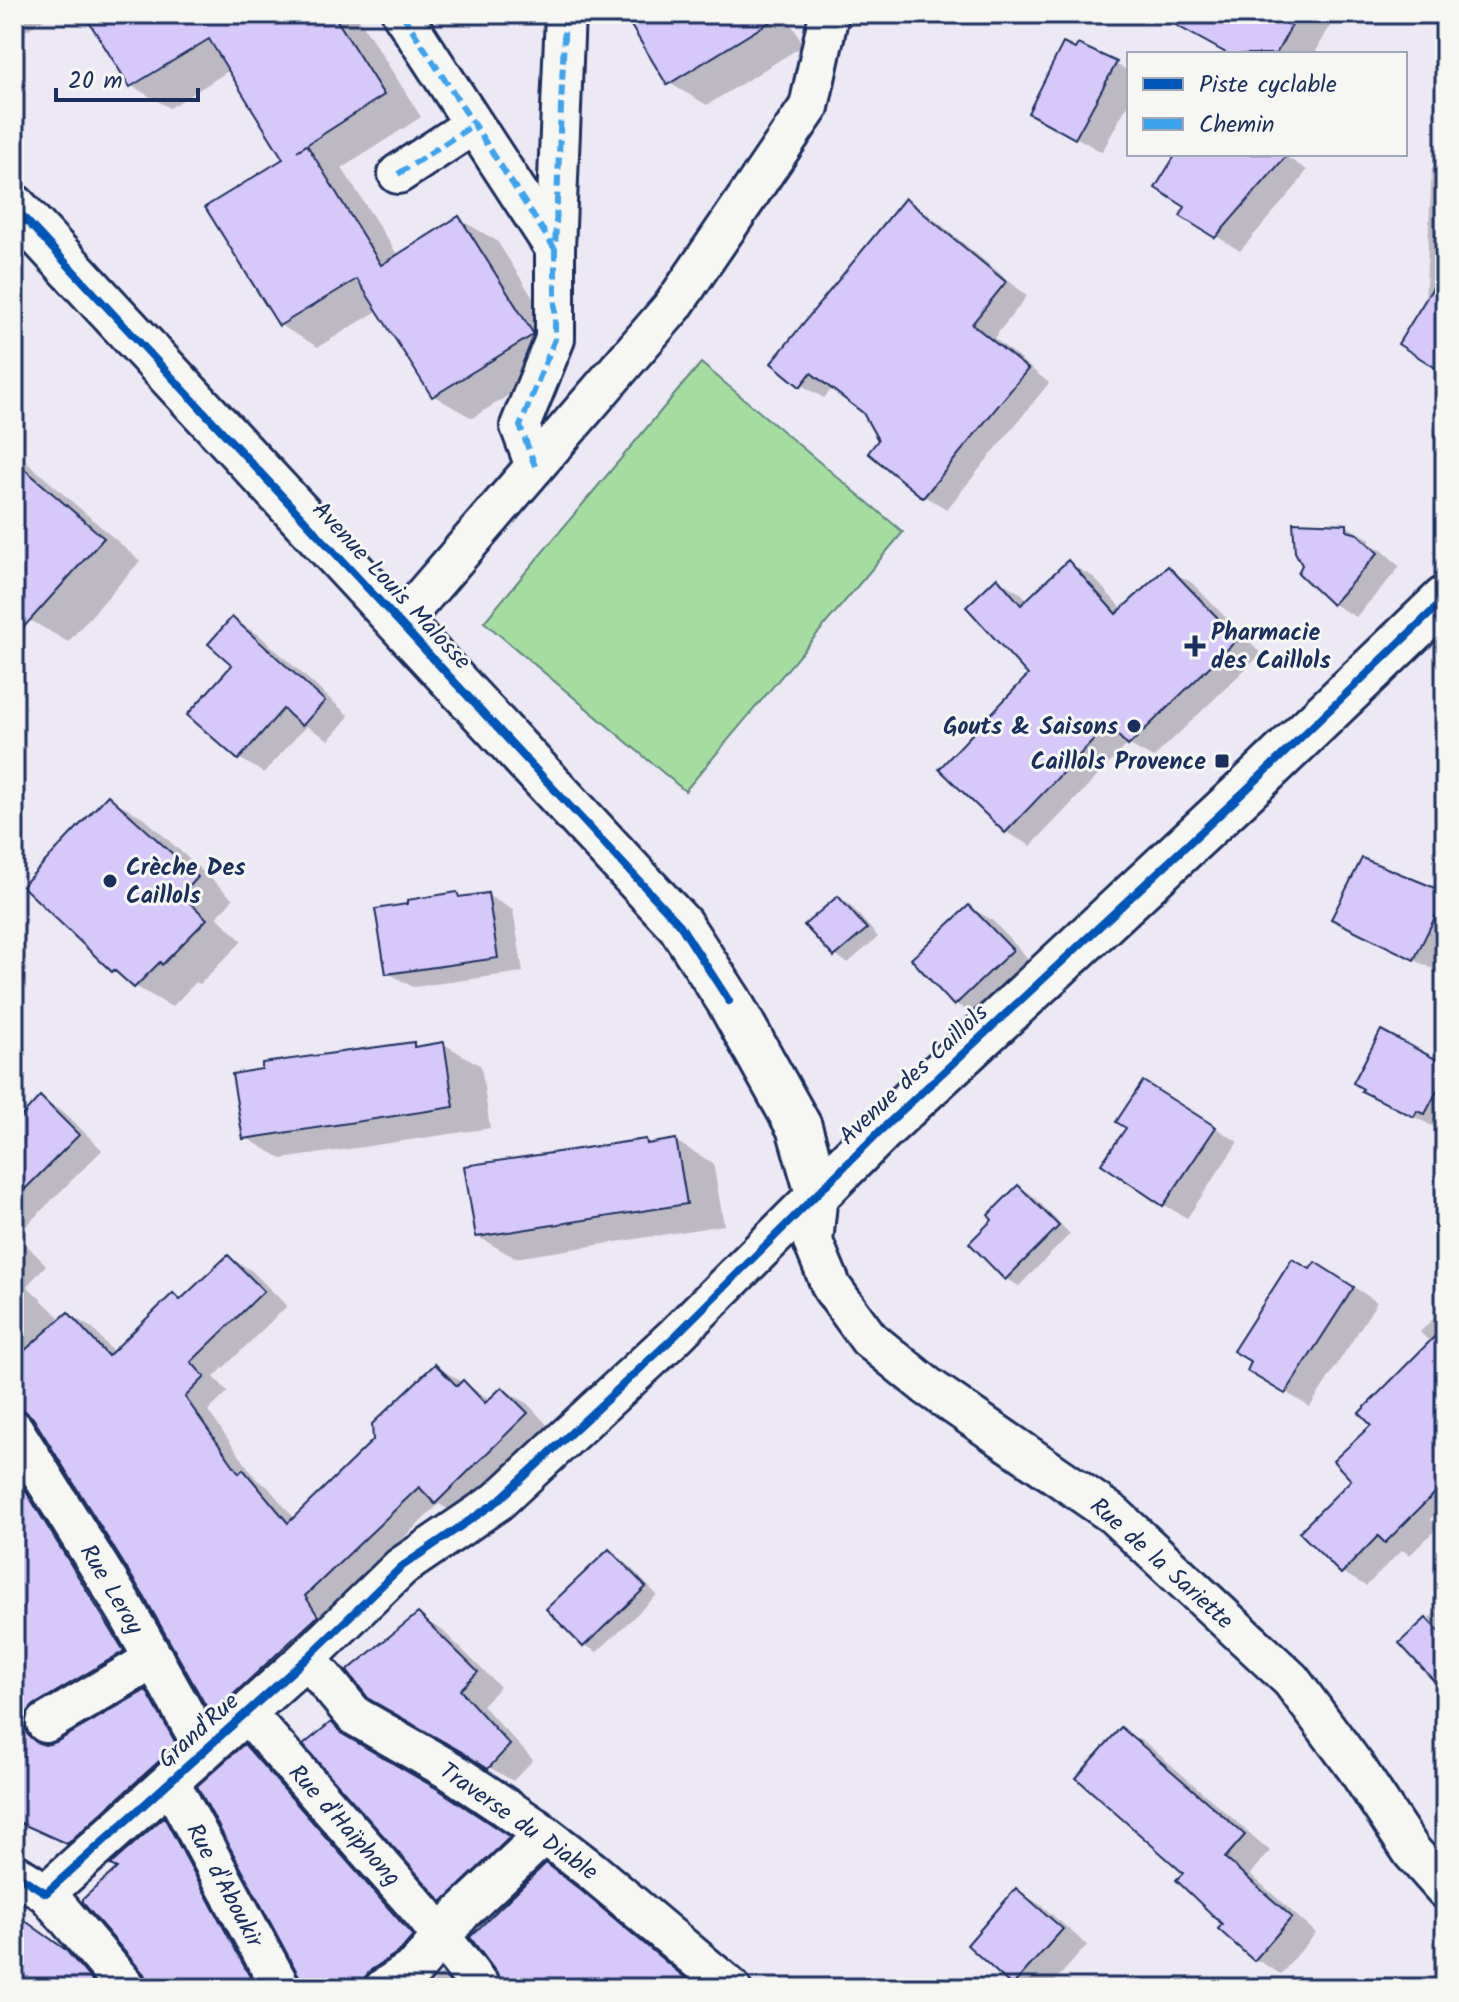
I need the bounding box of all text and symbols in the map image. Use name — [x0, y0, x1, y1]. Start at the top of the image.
scale bar — [56, 52, 198, 102]
legend — [1127, 52, 1407, 156]
text: 20 m — [68, 62, 123, 101]
text: Piste cyclable — [1199, 66, 1337, 105]
text: Chemin — [1199, 106, 1275, 145]
street label: Avenue Louis Malosse — [302, 492, 480, 680]
place label: Pharmacie des Caillols — [1211, 614, 1331, 681]
marker: Pharmacie des Caillols — [1186, 637, 1204, 655]
place label: Gouts & Saisons — [943, 708, 1118, 747]
marker: Gouts & Saisons — [1125, 717, 1143, 735]
place label: Caillols Provence — [1031, 743, 1206, 782]
marker: Caillols Provence — [1213, 752, 1231, 770]
place label: Crèche Des Caillols — [126, 849, 246, 916]
marker: Crèche Des Caillols — [101, 872, 119, 890]
street label: Avenue des Caillols — [830, 995, 998, 1155]
street label: Rue de la Sariette — [1080, 1488, 1242, 1640]
street label: Rue Leroy — [68, 1537, 154, 1643]
street label: Grand'Rue — [149, 1684, 249, 1779]
street label: Traverse du Diable — [431, 1753, 606, 1892]
street label: Rue d'Haïphong — [278, 1756, 410, 1896]
street label: Rue d'Aboukir — [175, 1817, 274, 1957]

